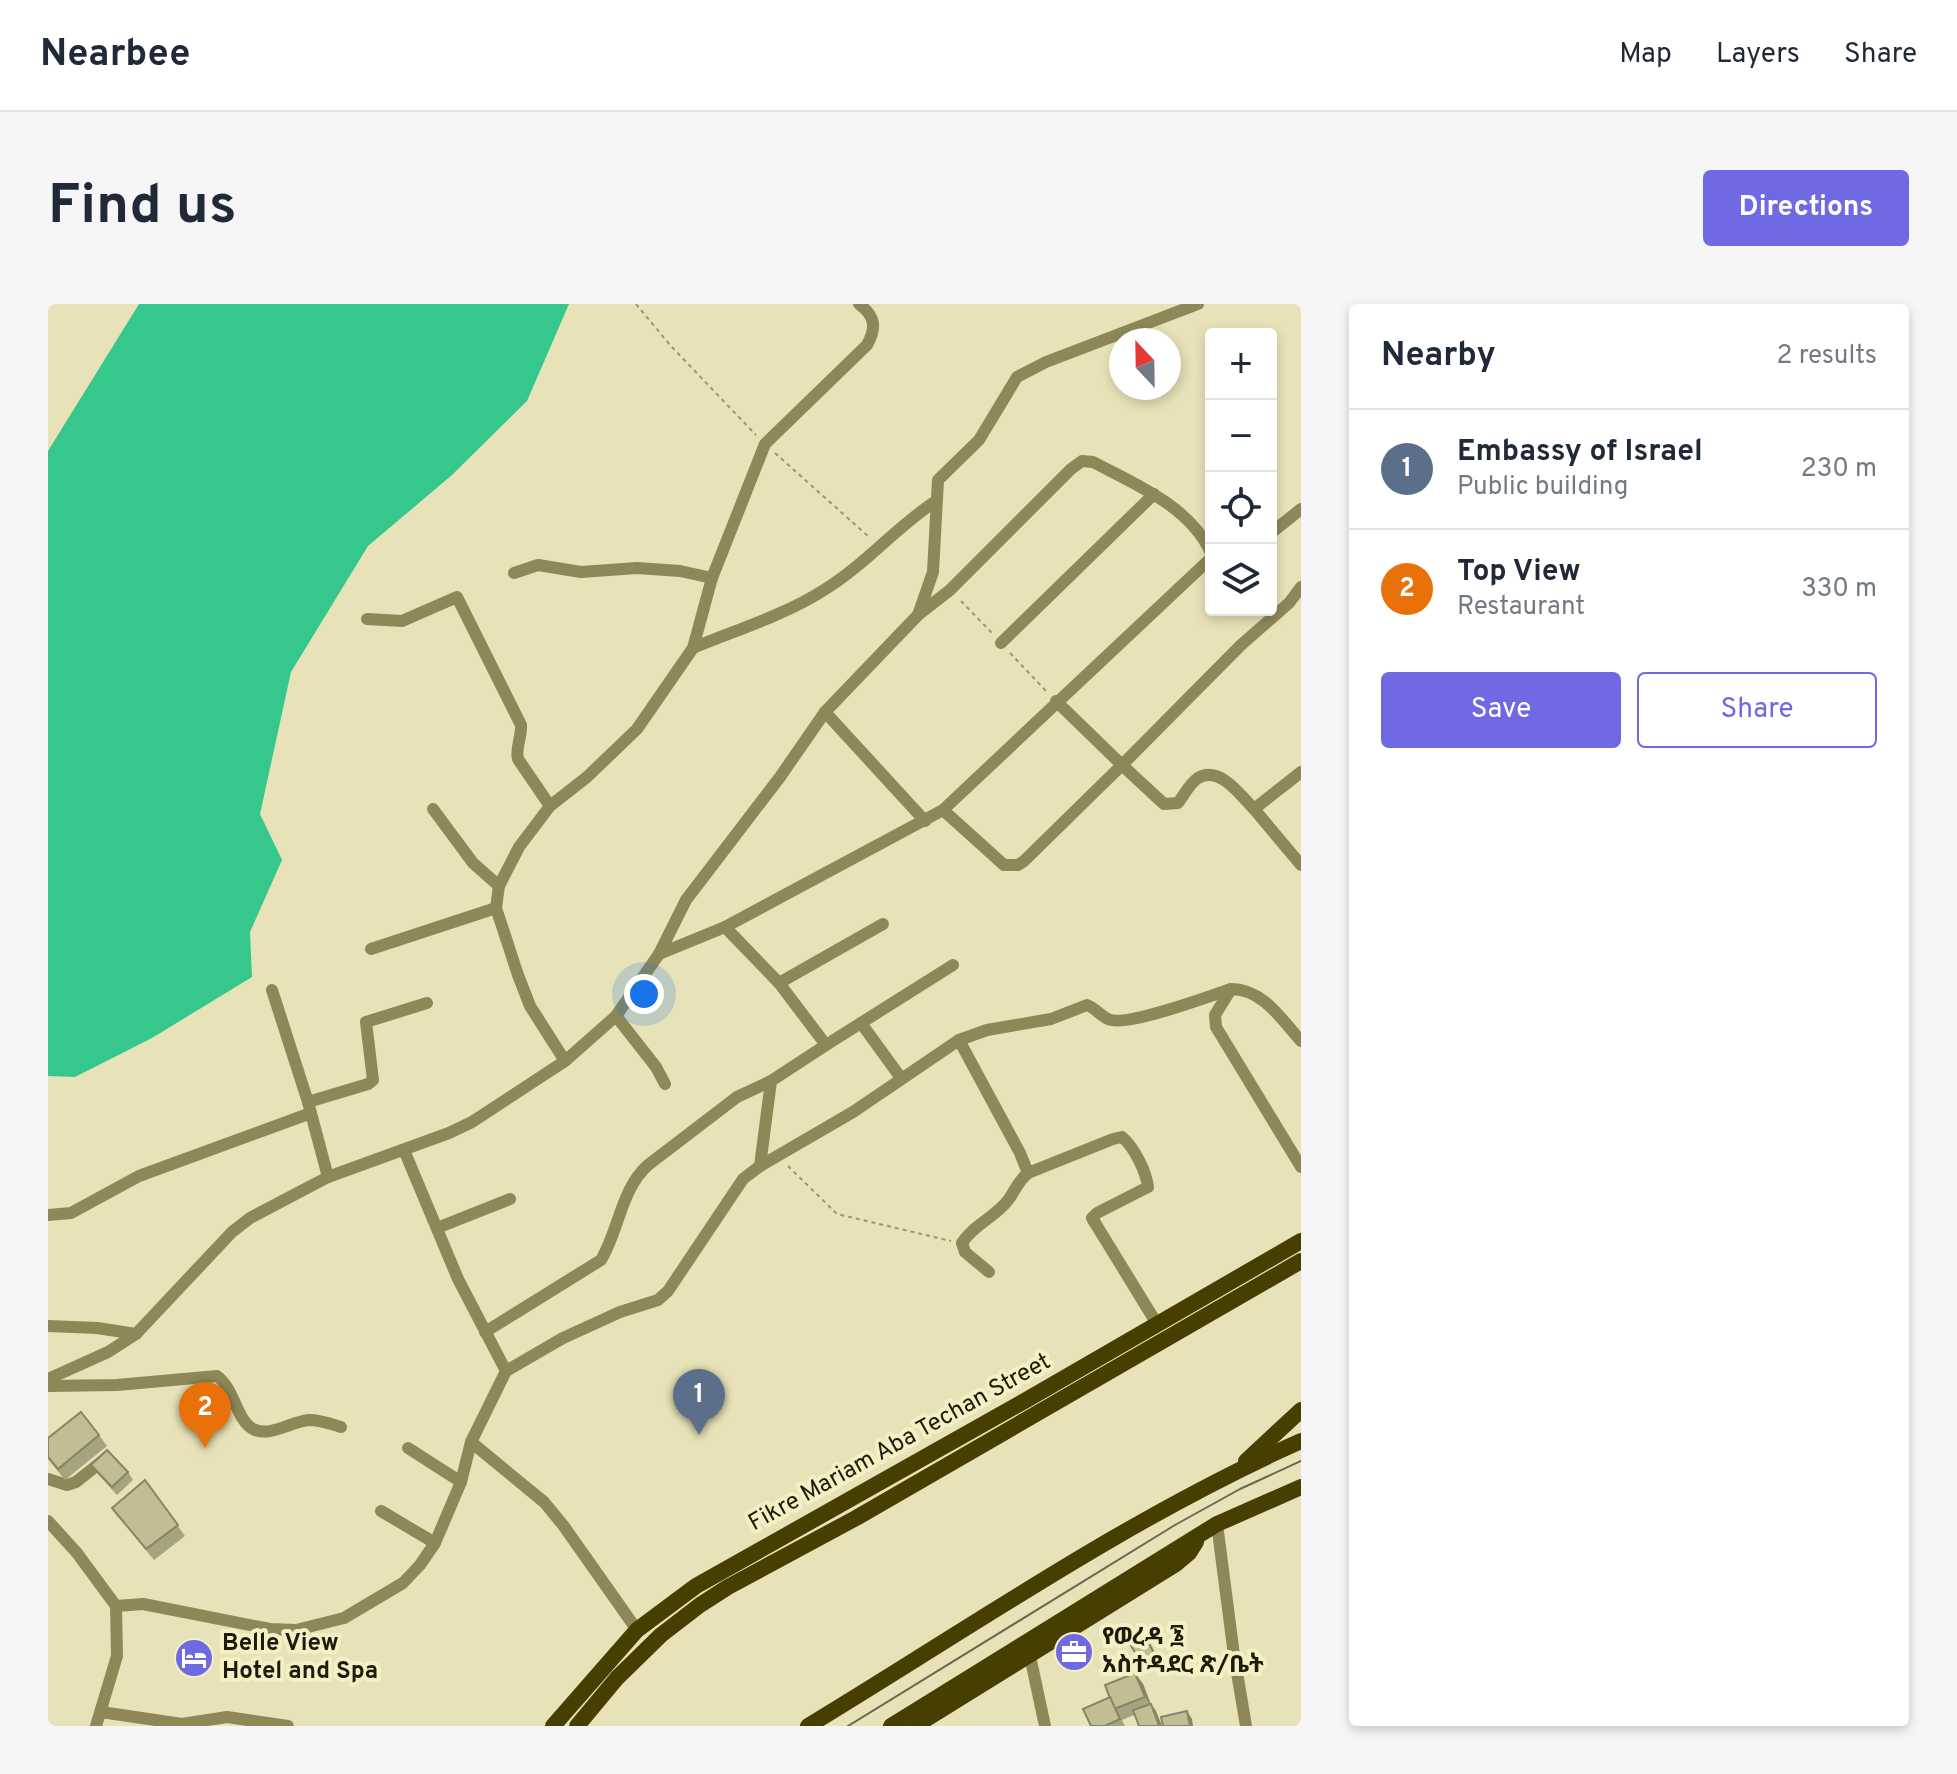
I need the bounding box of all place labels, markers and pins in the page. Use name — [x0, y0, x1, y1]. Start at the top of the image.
pin: 1 — [673, 1369, 725, 1435]
pin: 2 — [179, 1382, 231, 1448]
place label: የወረዳ ፮ አስተዳደር ጽ/ቤት — [1102, 1623, 1264, 1681]
place label: Belle View Hotel and Spa — [222, 1629, 378, 1687]
office icon: የወረዳ ፮ አስተዳደር ጽ/ቤት — [1053, 1631, 1095, 1673]
hotel icon: Belle View Hotel and Spa — [173, 1637, 215, 1679]

